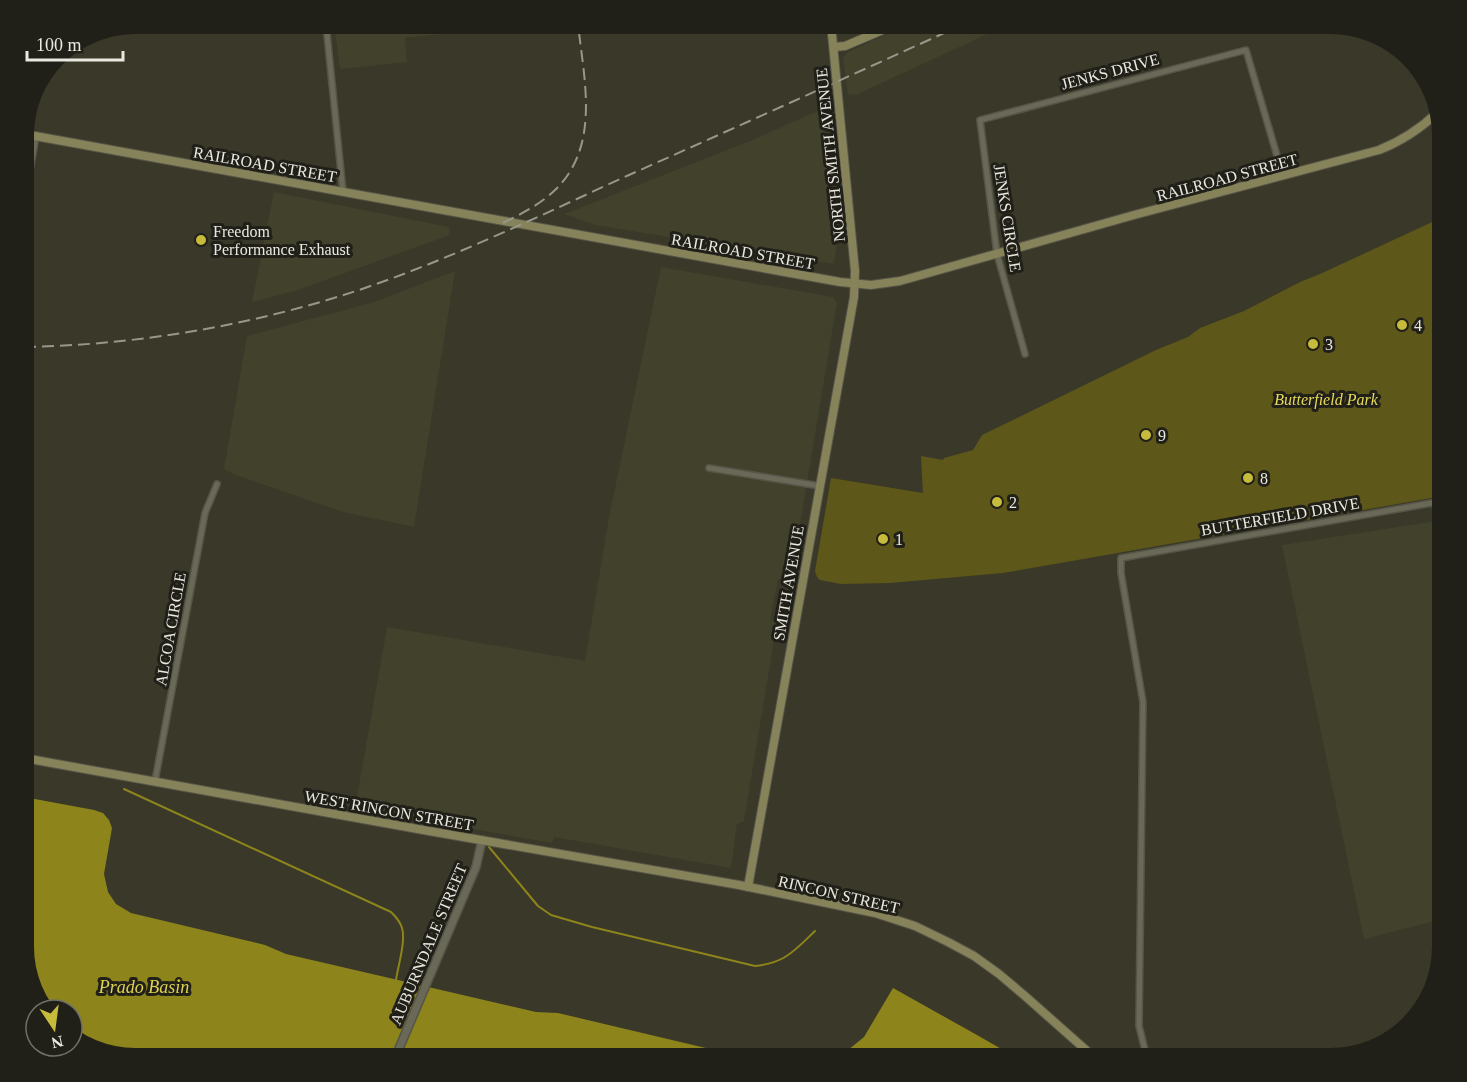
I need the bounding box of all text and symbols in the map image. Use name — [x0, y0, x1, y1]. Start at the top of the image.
scale bar — [27, 24, 123, 62]
text: 100 m — [36, 35, 82, 55]
street label: JENKS DRIVE — [1059, 50, 1161, 93]
street label: NORTH SMITH AVENUE — [813, 67, 848, 243]
street label: RAILROAD STREET — [192, 144, 338, 186]
street label: RAILROAD STREET — [1155, 150, 1300, 205]
street label: JENKS CIRCLE — [991, 163, 1024, 273]
place label: Freedom Performance Exhaust — [213, 223, 351, 258]
street label: RAILROAD STREET — [670, 231, 816, 273]
marker: Freedom Performance Exhaust — [194, 233, 208, 247]
place label: 4 — [1414, 317, 1422, 334]
marker: 4 — [1395, 318, 1409, 332]
place label: 3 — [1325, 336, 1333, 353]
marker: 3 — [1306, 337, 1320, 351]
park label: Butterfield Park — [1274, 391, 1379, 409]
place label: 9 — [1158, 427, 1166, 444]
marker: 9 — [1139, 428, 1153, 442]
place label: 8 — [1260, 470, 1268, 487]
marker: 8 — [1241, 471, 1255, 485]
place label: 2 — [1009, 494, 1017, 511]
street label: BUTTERFIELD DRIVE — [1200, 494, 1361, 539]
marker: 2 — [990, 495, 1004, 509]
street label: SMITH AVENUE — [770, 524, 807, 642]
place label: 1 — [895, 531, 903, 548]
marker: 1 — [876, 532, 890, 546]
street label: ALCOA CIRCLE — [152, 571, 189, 687]
street label: WEST RINCON STREET — [303, 787, 475, 834]
street label: AUBURNDALE STREET — [387, 861, 470, 1027]
street label: RINCON STREET — [777, 872, 901, 917]
water label: Prado Basin — [98, 977, 189, 997]
north arrow — [24, 998, 84, 1058]
text: N — [49, 1033, 65, 1052]

